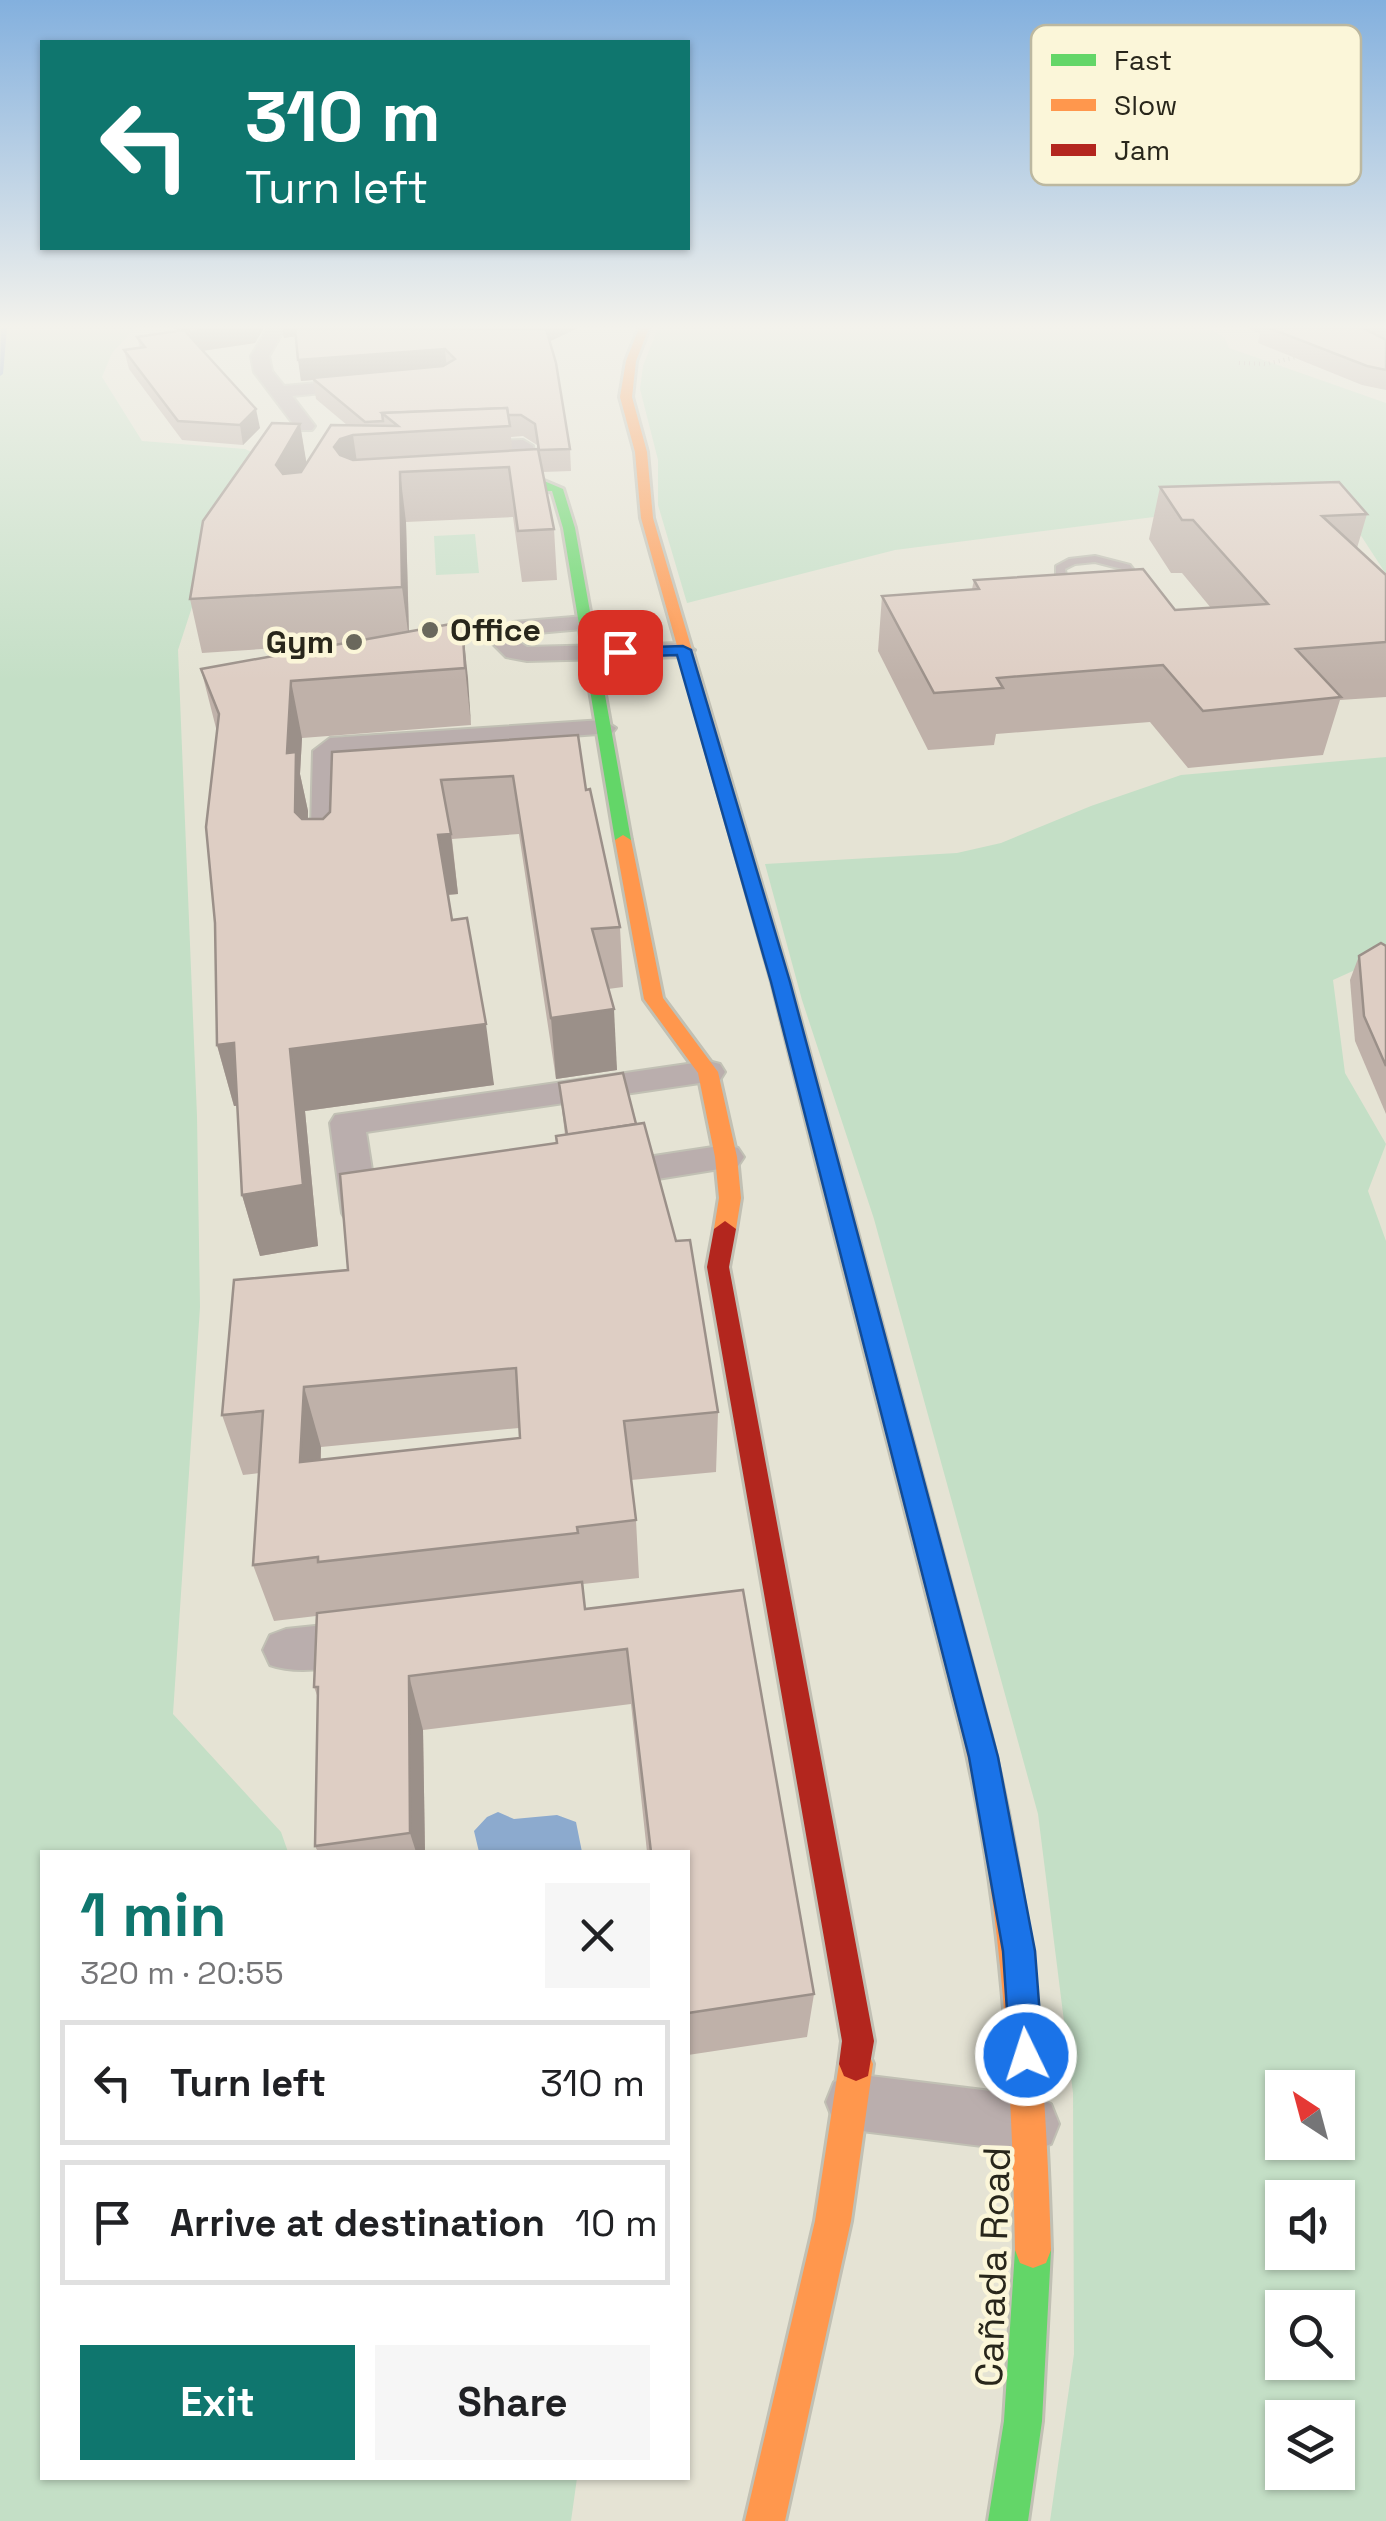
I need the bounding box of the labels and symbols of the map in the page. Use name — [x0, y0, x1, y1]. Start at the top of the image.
legend — [1031, 25, 1361, 185]
text: Fast — [1114, 42, 1172, 78]
text: Slow — [1114, 87, 1177, 123]
text: Jam — [1114, 132, 1170, 168]
place label: Office — [450, 610, 541, 650]
pin — [578, 610, 663, 695]
marker: Office — [419, 619, 441, 641]
place label: Gym — [266, 622, 334, 662]
marker: Gym — [343, 631, 365, 653]
position arrow — [974, 2003, 1078, 2107]
north arrow — [1265, 2070, 1355, 2160]
street label: Cañada Road — [965, 2146, 1021, 2388]

